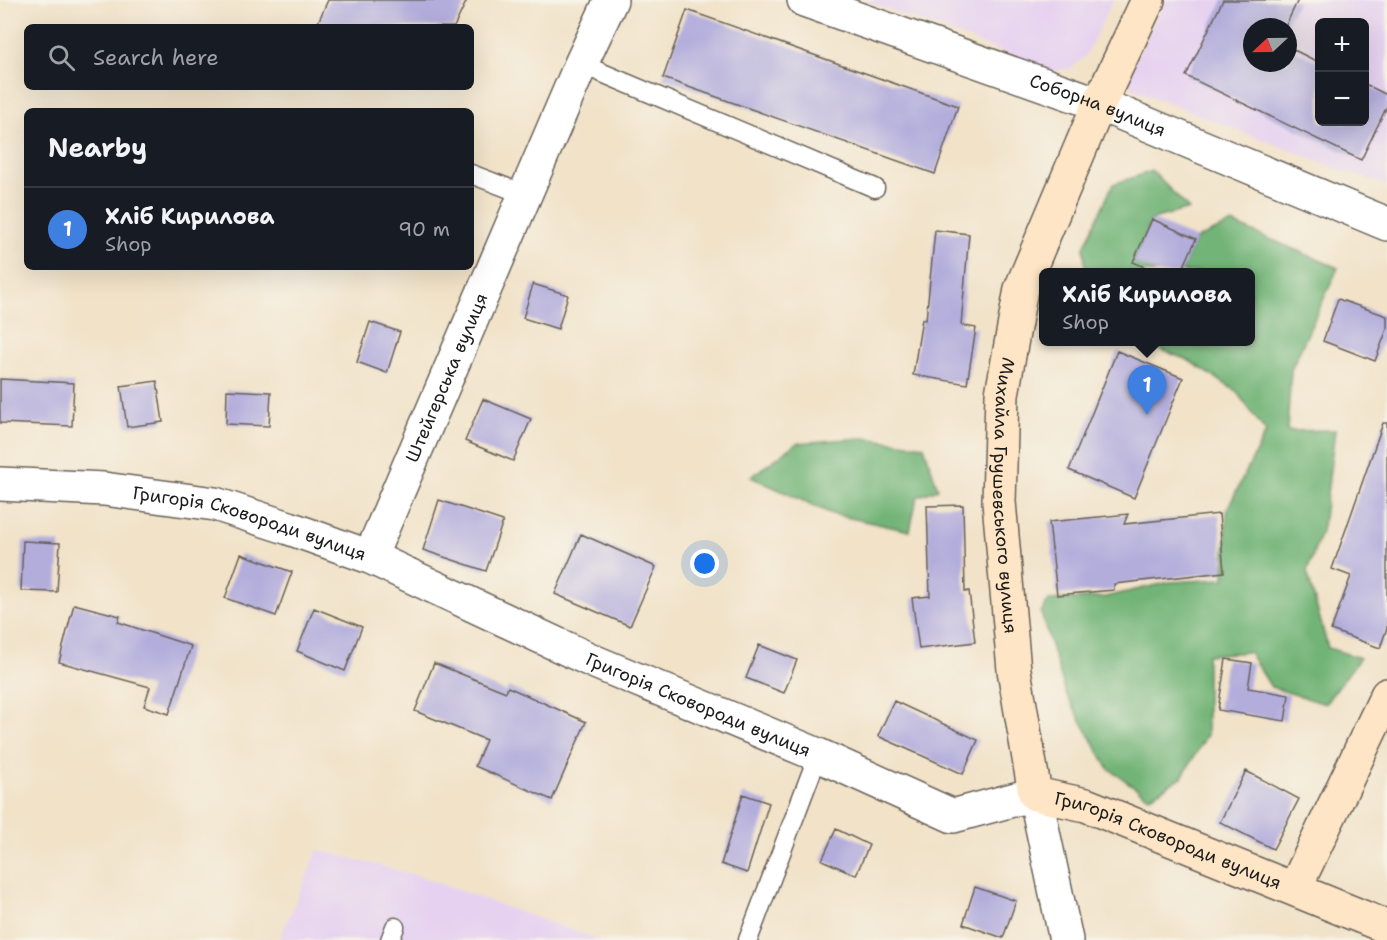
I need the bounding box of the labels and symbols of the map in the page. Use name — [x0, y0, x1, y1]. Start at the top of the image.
north arrow — [1243, 18, 1297, 72]
street label: Соборна вулиця — [1026, 68, 1169, 142]
street label: Штейгерська вулиця — [400, 289, 494, 466]
street label: Михайла Грушевського вулиця — [987, 356, 1023, 635]
pin: 1 — [1128, 366, 1166, 415]
street label: Григорія Сковороди вулиця — [131, 481, 369, 567]
your location — [690, 549, 719, 578]
street label: Григорія Сковороди вулиця — [582, 647, 814, 763]
street label: Григорія Сковороди вулиця — [1052, 787, 1285, 895]

